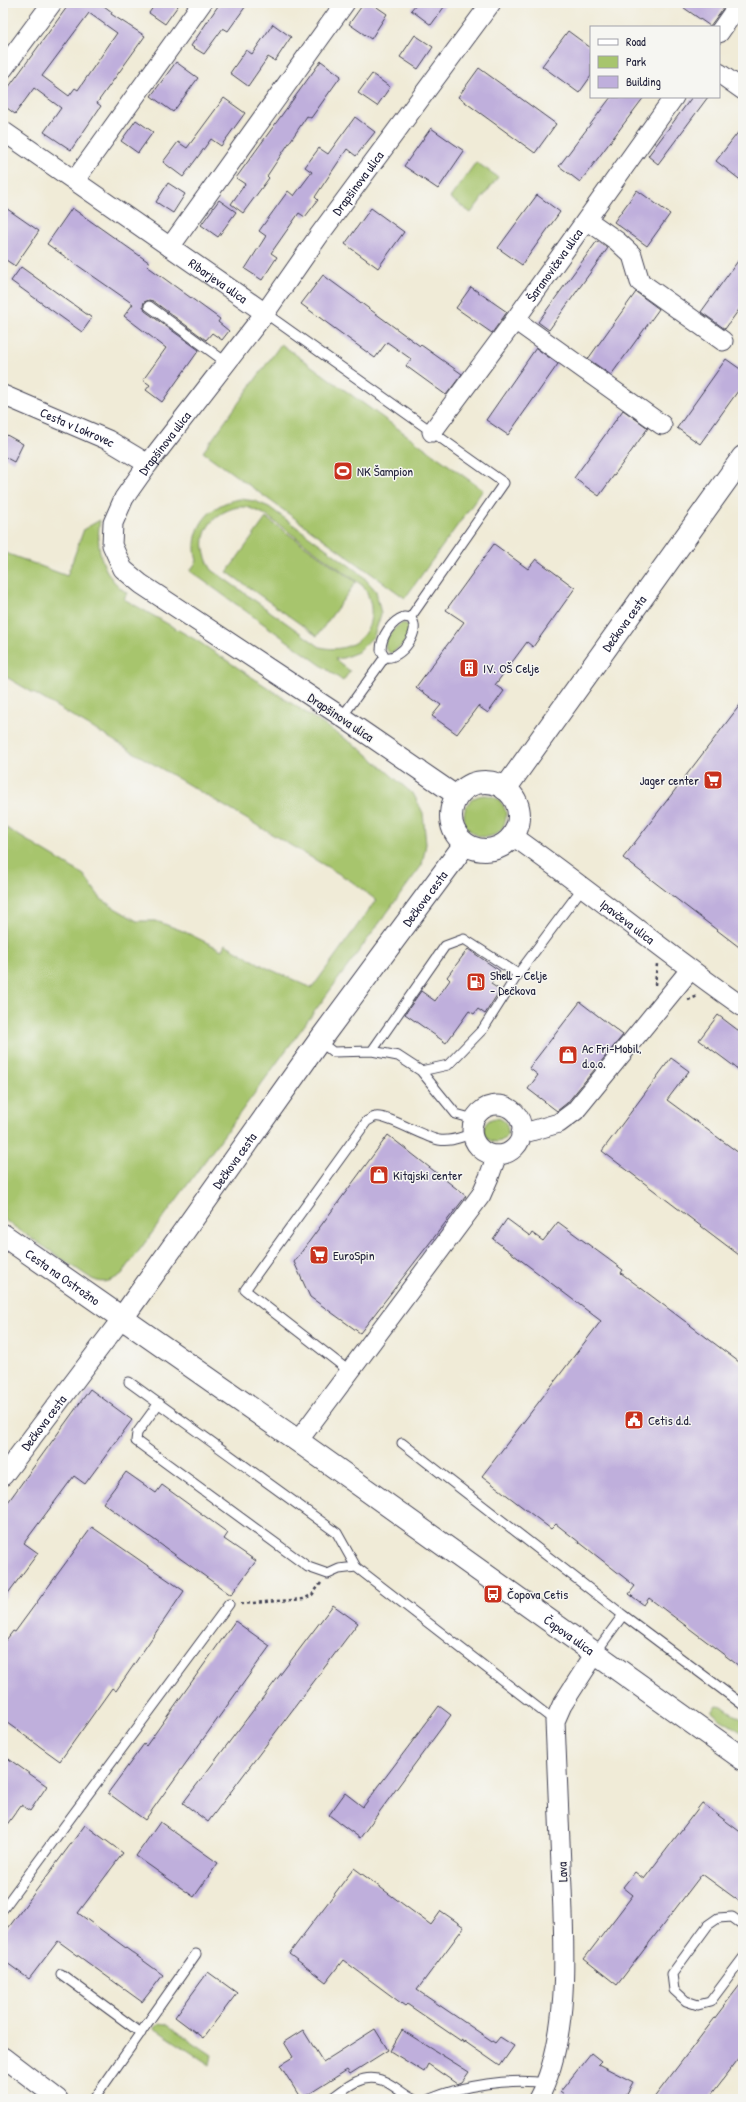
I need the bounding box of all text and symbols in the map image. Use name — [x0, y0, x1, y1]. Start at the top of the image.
legend — [590, 26, 720, 98]
text: Road — [626, 33, 646, 50]
text: Park — [626, 53, 646, 70]
text: Building — [626, 73, 661, 90]
street label: Drapšinova ulica — [328, 147, 388, 219]
street label: Šaranovičeva ulica — [522, 225, 586, 305]
street label: Ribarjeva ulica — [185, 254, 251, 307]
street label: Cesta v Lokrovec — [37, 403, 118, 451]
street label: Drapšinova ulica — [134, 407, 195, 478]
sports icon: NK Šampion — [332, 460, 354, 482]
place label: NK Šampion — [357, 462, 413, 480]
street label: Dečkova cesta — [598, 591, 650, 655]
building icon: IV. OŠ Celje — [458, 657, 480, 679]
place label: IV. OŠ Celje — [483, 659, 539, 677]
street label: Drapšinova ulica — [305, 688, 377, 746]
supermarket icon: Jager center — [702, 769, 724, 791]
place label: Jager center — [639, 771, 699, 789]
street label: Dečkova cesta — [398, 867, 451, 930]
street label: Ipavčeva ulica — [597, 895, 659, 948]
place label: Shell - Celje - Dečkova — [490, 966, 547, 999]
fuel station icon: Shell - Celje - Dečkova — [465, 971, 487, 993]
place label: Ac Fri-Mobil, d.o.o. — [582, 1039, 642, 1072]
shop icon: Ac Fri-Mobil, d.o.o. — [557, 1044, 579, 1066]
street label: Dečkova cesta — [208, 1129, 260, 1192]
shop icon: Kitajski center — [368, 1164, 390, 1186]
place label: Kitajski center — [393, 1166, 462, 1184]
street label: Cesta na Ostrožno — [22, 1244, 104, 1309]
supermarket icon: EuroSpin — [308, 1244, 330, 1266]
place label: EuroSpin — [333, 1246, 375, 1264]
street label: Dečkova cesta — [17, 1391, 70, 1454]
public building icon: Cetis d.d. — [623, 1409, 645, 1431]
place label: Cetis d.d. — [648, 1411, 692, 1429]
bus stop icon: Čopova Cetis — [482, 1583, 504, 1605]
place label: Čopova Cetis — [507, 1585, 568, 1603]
street label: Čopova ulica — [540, 1610, 598, 1659]
street label: Lava — [552, 1861, 572, 1883]

